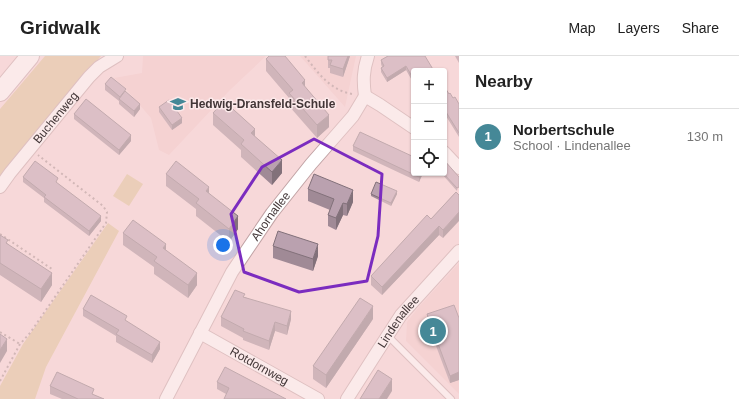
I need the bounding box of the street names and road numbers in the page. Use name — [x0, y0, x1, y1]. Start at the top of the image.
street label: Buchenweg — [30, 89, 81, 146]
street label: Ahornallee — [248, 189, 293, 244]
street label: Lindenallee — [375, 292, 422, 350]
street label: Rotdornweg — [228, 344, 291, 388]

